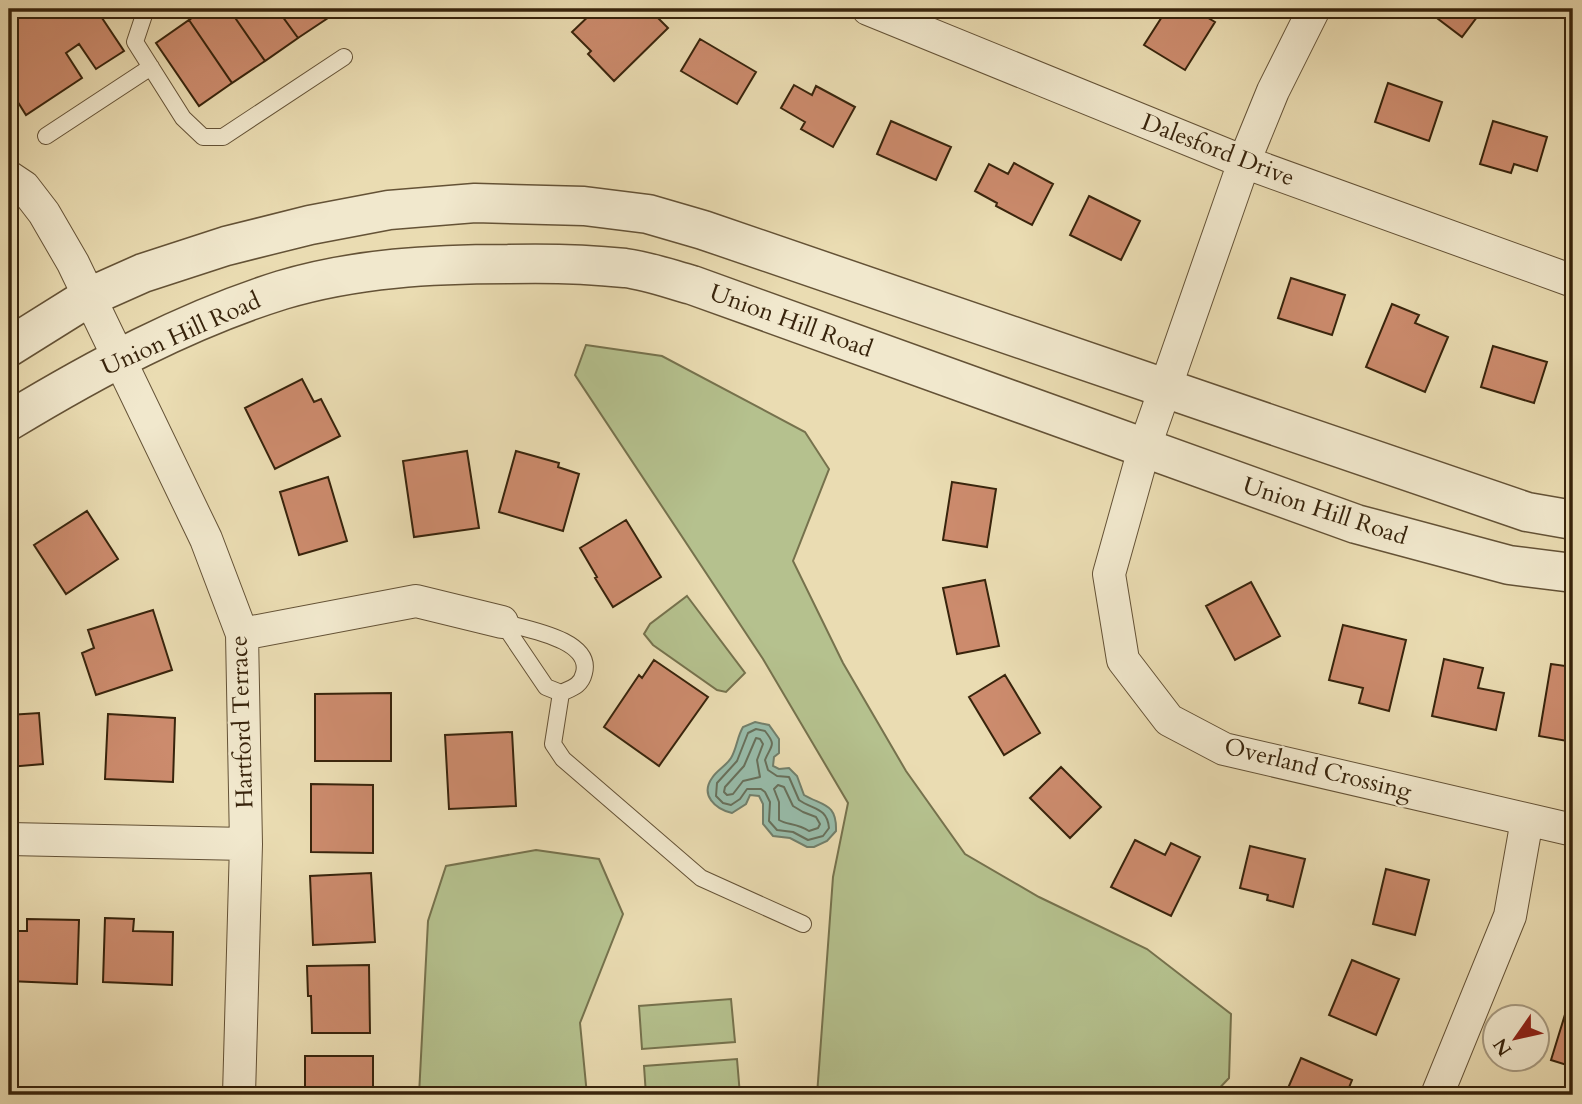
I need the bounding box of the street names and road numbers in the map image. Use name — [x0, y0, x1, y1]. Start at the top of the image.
street label: Dalesford Drive — [1137, 106, 1299, 194]
street label: Union Hill Road — [705, 276, 877, 366]
street label: Union Hill Road — [96, 284, 266, 384]
street label: Union Hill Road — [1238, 469, 1412, 553]
street label: Hartford Terrace — [222, 635, 262, 809]
street label: Overland Crossing — [1221, 730, 1416, 808]

